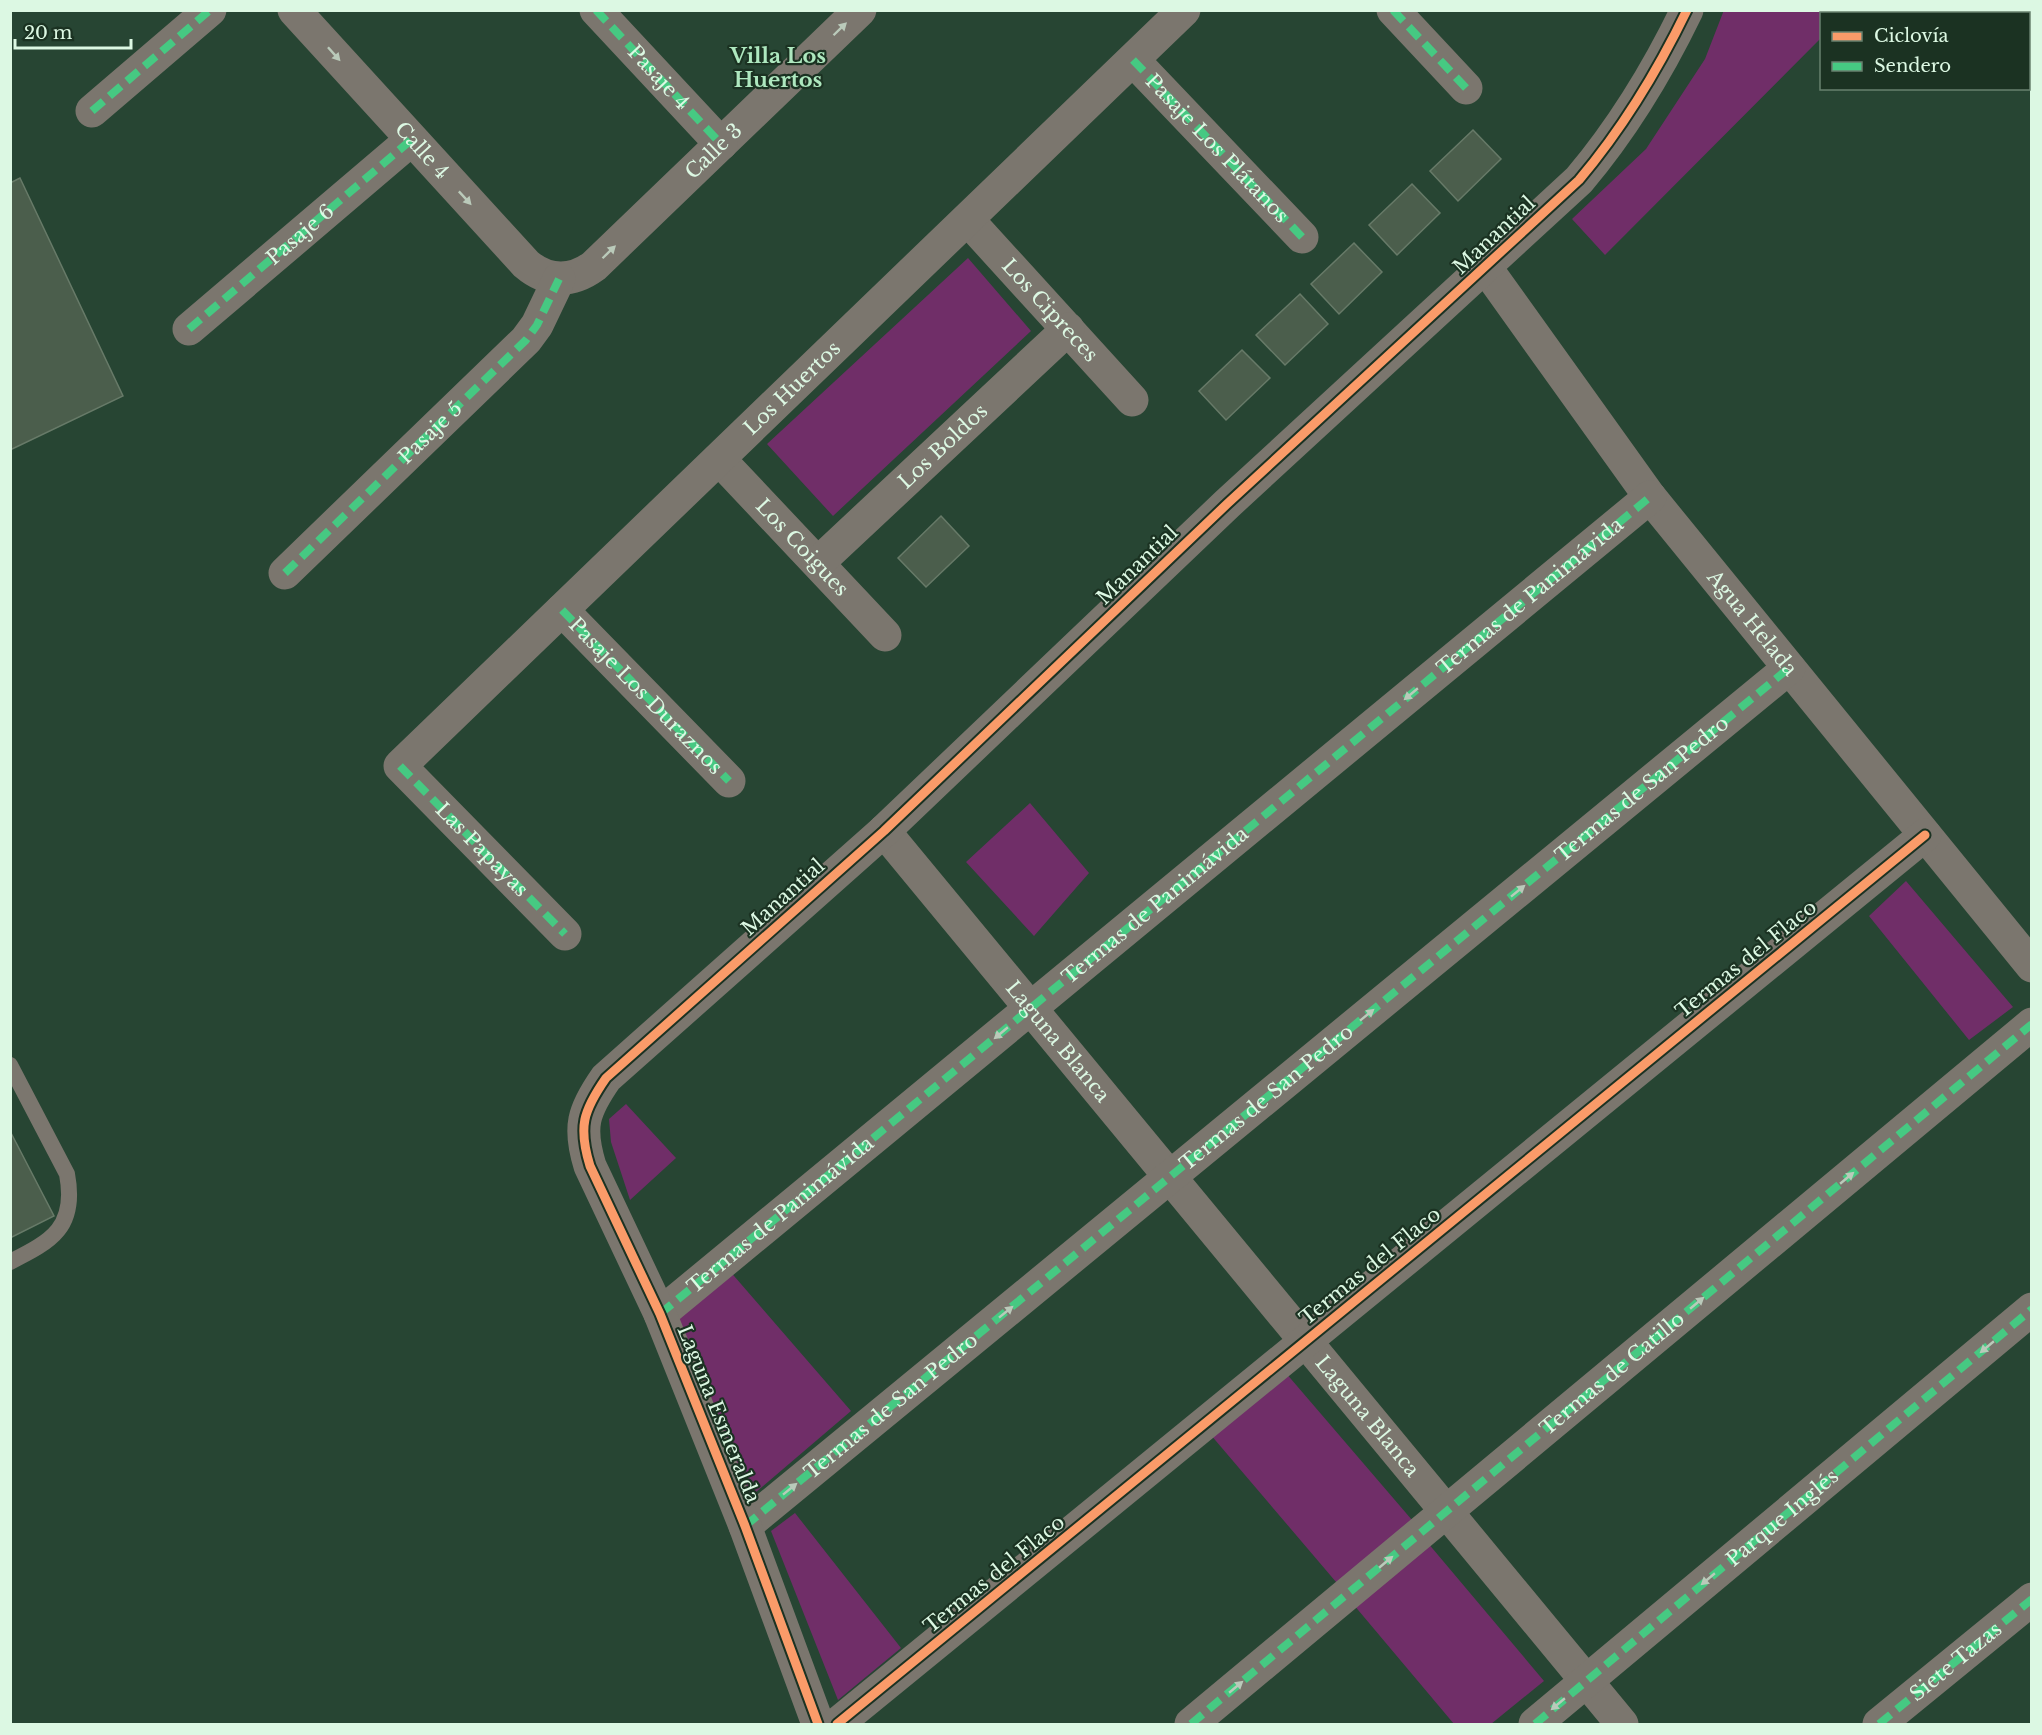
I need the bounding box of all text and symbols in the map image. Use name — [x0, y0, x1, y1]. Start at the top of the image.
scale bar — [15, 12, 130, 50]
legend — [1820, 12, 2030, 90]
text: 20 m — [24, 22, 72, 44]
one-way arrow — [833, 23, 847, 37]
text: Ciclovía — [1874, 25, 1949, 47]
street label: Pasaje 4 — [623, 40, 695, 115]
district label: Villa Los Huertos — [729, 43, 826, 93]
one-way arrow — [326, 47, 340, 61]
text: Sendero — [1874, 55, 1951, 77]
street label: Pasaje Los Plátanos — [1141, 69, 1294, 228]
street label: Calle 4 — [390, 117, 454, 184]
street label: Calle 3 — [680, 118, 747, 184]
one-way arrow — [458, 190, 471, 205]
street label: Manantial — [1448, 191, 1540, 279]
street label: Pasaje 6 — [262, 199, 339, 270]
one-way arrow — [601, 245, 615, 259]
street label: Los Cipreces — [997, 254, 1103, 367]
street label: Los Huertos — [739, 336, 845, 440]
street label: Pasaje 5 — [393, 396, 467, 469]
street label: Los Boldos — [893, 399, 992, 494]
street label: Los Coigues — [751, 494, 854, 601]
street label: Termas de Panimávida — [1432, 512, 1629, 680]
street label: Manantial — [1091, 520, 1183, 610]
street label: Agua Helada — [1702, 564, 1803, 681]
street label: Pasaje Los Duraznos — [564, 613, 728, 779]
one-way arrow — [1403, 688, 1418, 700]
street label: Termas de San Pedro — [1550, 711, 1733, 867]
street label: Las Papayas — [431, 798, 533, 901]
street label: Termas de Panimávida — [1057, 821, 1254, 989]
street label: Manantial — [737, 853, 829, 941]
one-way arrow — [1510, 885, 1525, 898]
street label: Termas del Flaco — [1671, 895, 1821, 1023]
street label: Laguna Blanca — [1001, 976, 1116, 1108]
one-way arrow — [1360, 1009, 1375, 1022]
street label: Termas de San Pedro — [1175, 1019, 1358, 1176]
one-way arrow — [993, 1026, 1009, 1039]
street label: Termas de Panimávida — [682, 1130, 879, 1298]
one-way arrow — [1839, 1172, 1854, 1185]
street label: Termas del Flaco — [1295, 1202, 1445, 1330]
one-way arrow — [1689, 1297, 1704, 1310]
one-way arrow — [998, 1306, 1013, 1319]
street label: Termas de Catillo — [1535, 1306, 1689, 1440]
street label: Laguna Esmeralda — [672, 1322, 766, 1507]
street label: Termas de San Pedro — [800, 1328, 983, 1484]
one-way arrow — [1979, 1340, 1995, 1353]
street label: Laguna Blanca — [1310, 1351, 1425, 1482]
street label: Parque Inglés — [1721, 1464, 1843, 1571]
one-way arrow — [782, 1482, 798, 1495]
street label: Termas del Flaco — [919, 1510, 1069, 1638]
one-way arrow — [1378, 1556, 1393, 1569]
one-way arrow — [1700, 1573, 1716, 1586]
street label: Siete Tazas — [1905, 1617, 2007, 1706]
one-way arrow — [1228, 1681, 1243, 1694]
one-way arrow — [1551, 1698, 1566, 1710]

